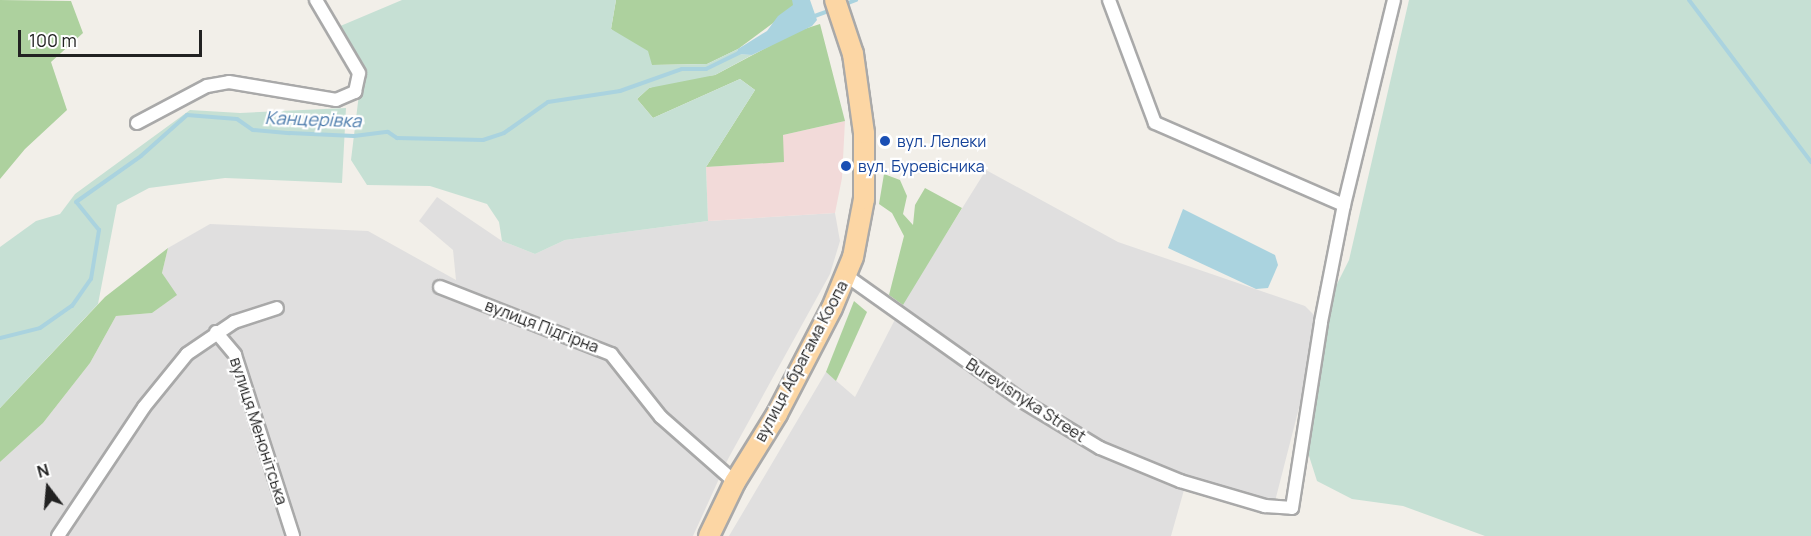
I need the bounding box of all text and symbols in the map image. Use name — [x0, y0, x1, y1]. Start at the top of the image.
scale bar — [21, 18, 206, 56]
text: 100 m — [29, 28, 77, 52]
water label: Канцерівка — [264, 107, 362, 131]
place label: вул. Лелеки — [897, 131, 986, 151]
marker: вул. Лелеки — [878, 134, 892, 148]
place label: вул. Буревісника — [858, 156, 985, 176]
marker: вул. Буревісника — [839, 159, 853, 173]
street label: вулиця Абрагама Коопа — [750, 277, 852, 445]
street label: вулиця Підгірна — [482, 295, 602, 357]
street label: Burevisnyka Street — [963, 354, 1089, 446]
street label: вулиця Менонітська — [226, 355, 292, 507]
north arrow — [18, 458, 78, 518]
text: N — [34, 459, 52, 483]

